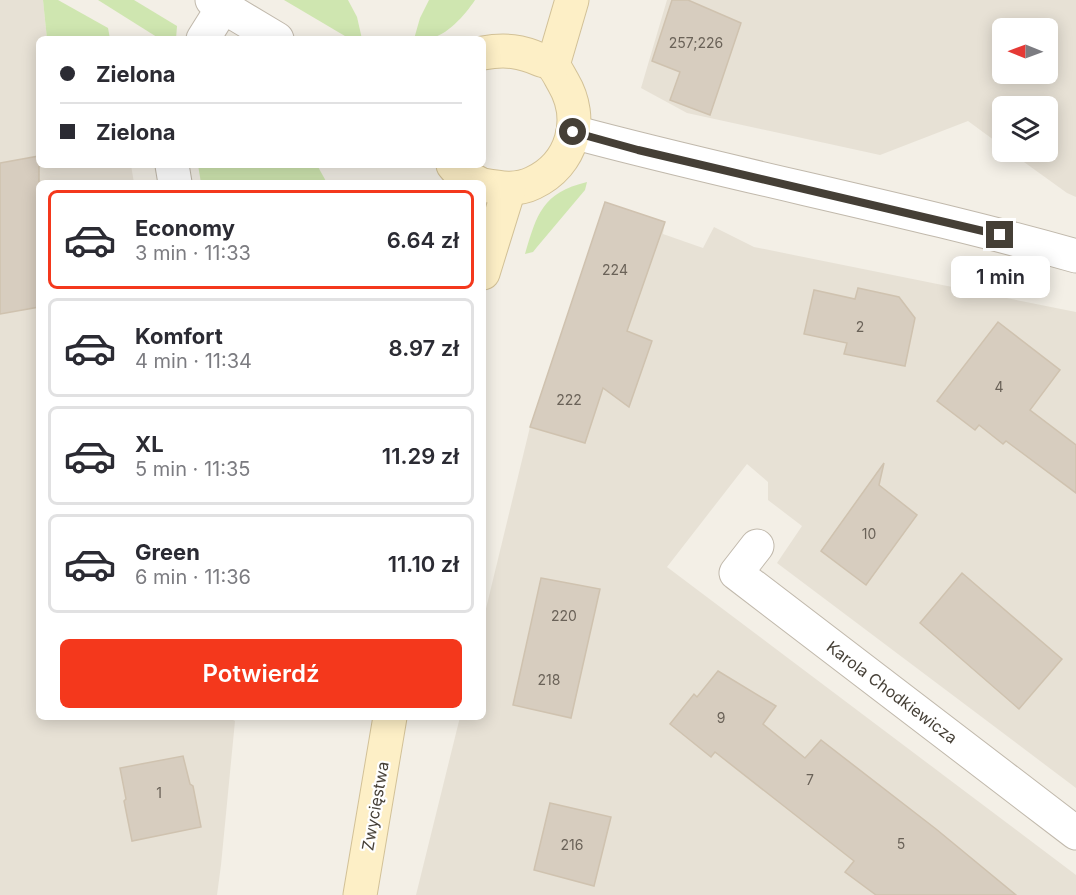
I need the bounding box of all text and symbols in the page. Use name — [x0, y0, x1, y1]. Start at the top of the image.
north arrow — [992, 18, 1058, 84]
map controls — [992, 18, 1058, 162]
house number: 257;226 — [669, 34, 723, 51]
text: Zielona — [96, 61, 176, 87]
button: layers — [992, 96, 1058, 162]
route start — [559, 118, 586, 145]
text: Zielona — [96, 119, 176, 145]
icon: car — [63, 213, 117, 267]
text: Economy — [135, 215, 235, 241]
route end — [986, 221, 1013, 248]
text: 6.64 zł — [387, 227, 459, 253]
text: 3 min · 11:33 — [135, 241, 251, 265]
callout: 1 min — [950, 256, 1050, 298]
house number: 224 — [602, 261, 628, 278]
text: 1 min — [976, 265, 1025, 289]
house number: 2 — [856, 318, 864, 335]
icon: car — [63, 321, 117, 375]
text: Komfort — [135, 323, 223, 349]
text: 8.97 zł — [389, 335, 459, 361]
text: 4 min · 11:34 — [135, 349, 252, 373]
house number: 4 — [994, 378, 1004, 395]
house number: 222 — [556, 391, 582, 408]
icon: car — [63, 429, 117, 483]
text: XL — [135, 431, 164, 457]
text: 11.29 zł — [382, 443, 459, 469]
text: 5 min · 11:35 — [135, 457, 251, 481]
house number: 10 — [862, 525, 876, 542]
icon: car — [63, 537, 117, 591]
text: Green — [135, 539, 200, 565]
text: 11.10 zł — [388, 551, 459, 577]
text: 6 min · 11:36 — [135, 565, 251, 589]
house number: 220 — [551, 607, 577, 624]
street label: Karola Chodkiewicza — [823, 636, 961, 748]
button: Potwierdź — [60, 639, 462, 708]
house number: 218 — [538, 671, 560, 688]
house number: 9 — [717, 709, 725, 726]
street label: Zwycięstwa — [357, 760, 393, 852]
house number: 7 — [806, 771, 814, 788]
house number: 1 — [156, 784, 162, 801]
house number: 5 — [897, 835, 905, 852]
house number: 216 — [561, 836, 583, 853]

